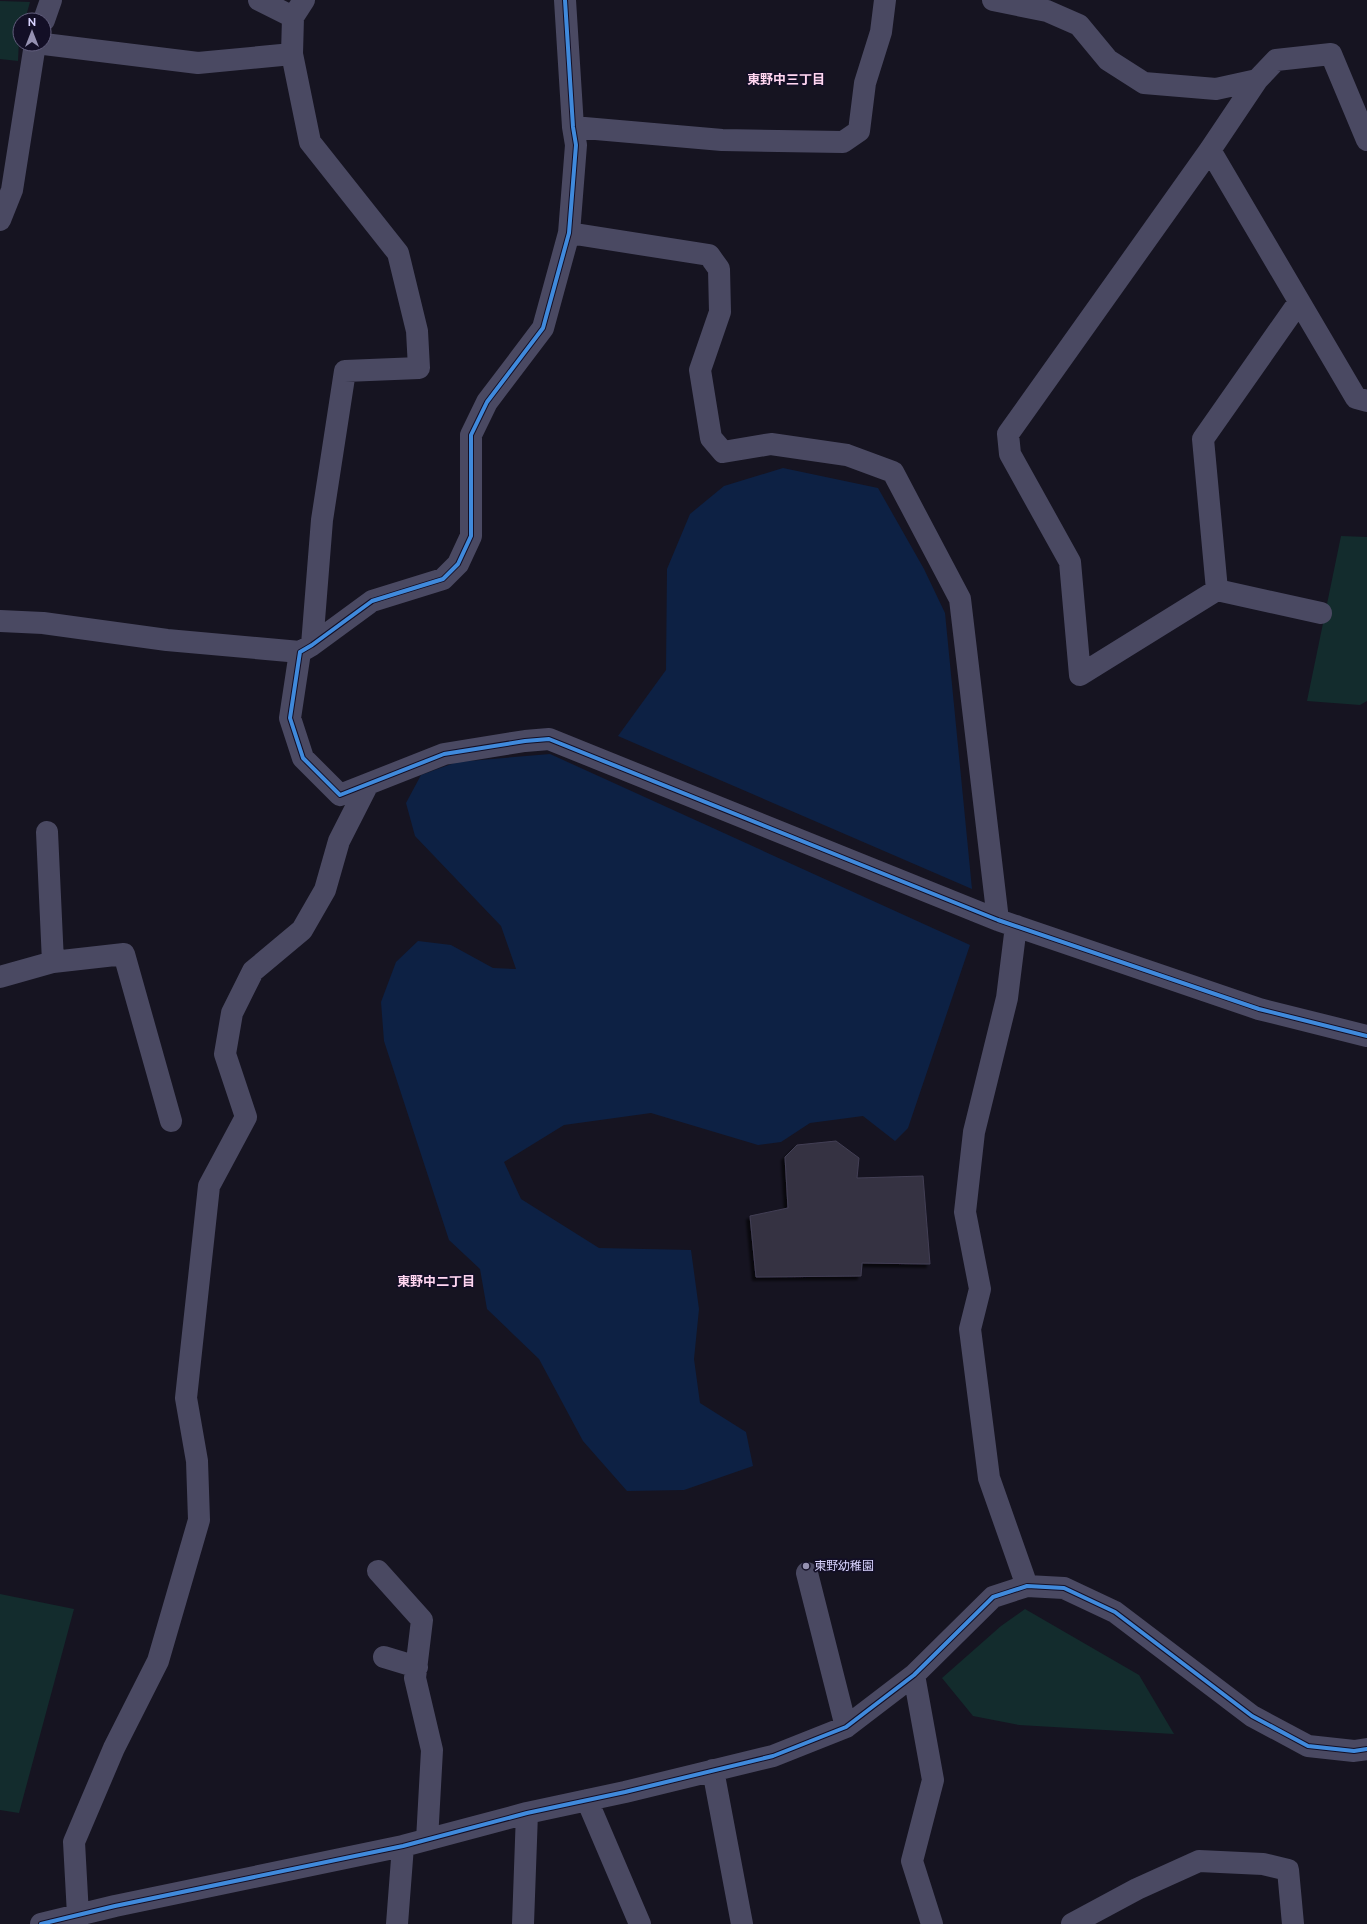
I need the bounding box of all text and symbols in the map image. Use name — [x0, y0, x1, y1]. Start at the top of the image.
north arrow — [12, 12, 52, 52]
text: N — [28, 16, 36, 29]
district label: 東野中三丁目 — [747, 72, 825, 87]
district label: 東野中二丁目 — [397, 1274, 475, 1289]
place label: 東野幼稚園 — [814, 1559, 874, 1573]
marker: 東野幼稚園 — [801, 1561, 811, 1571]

